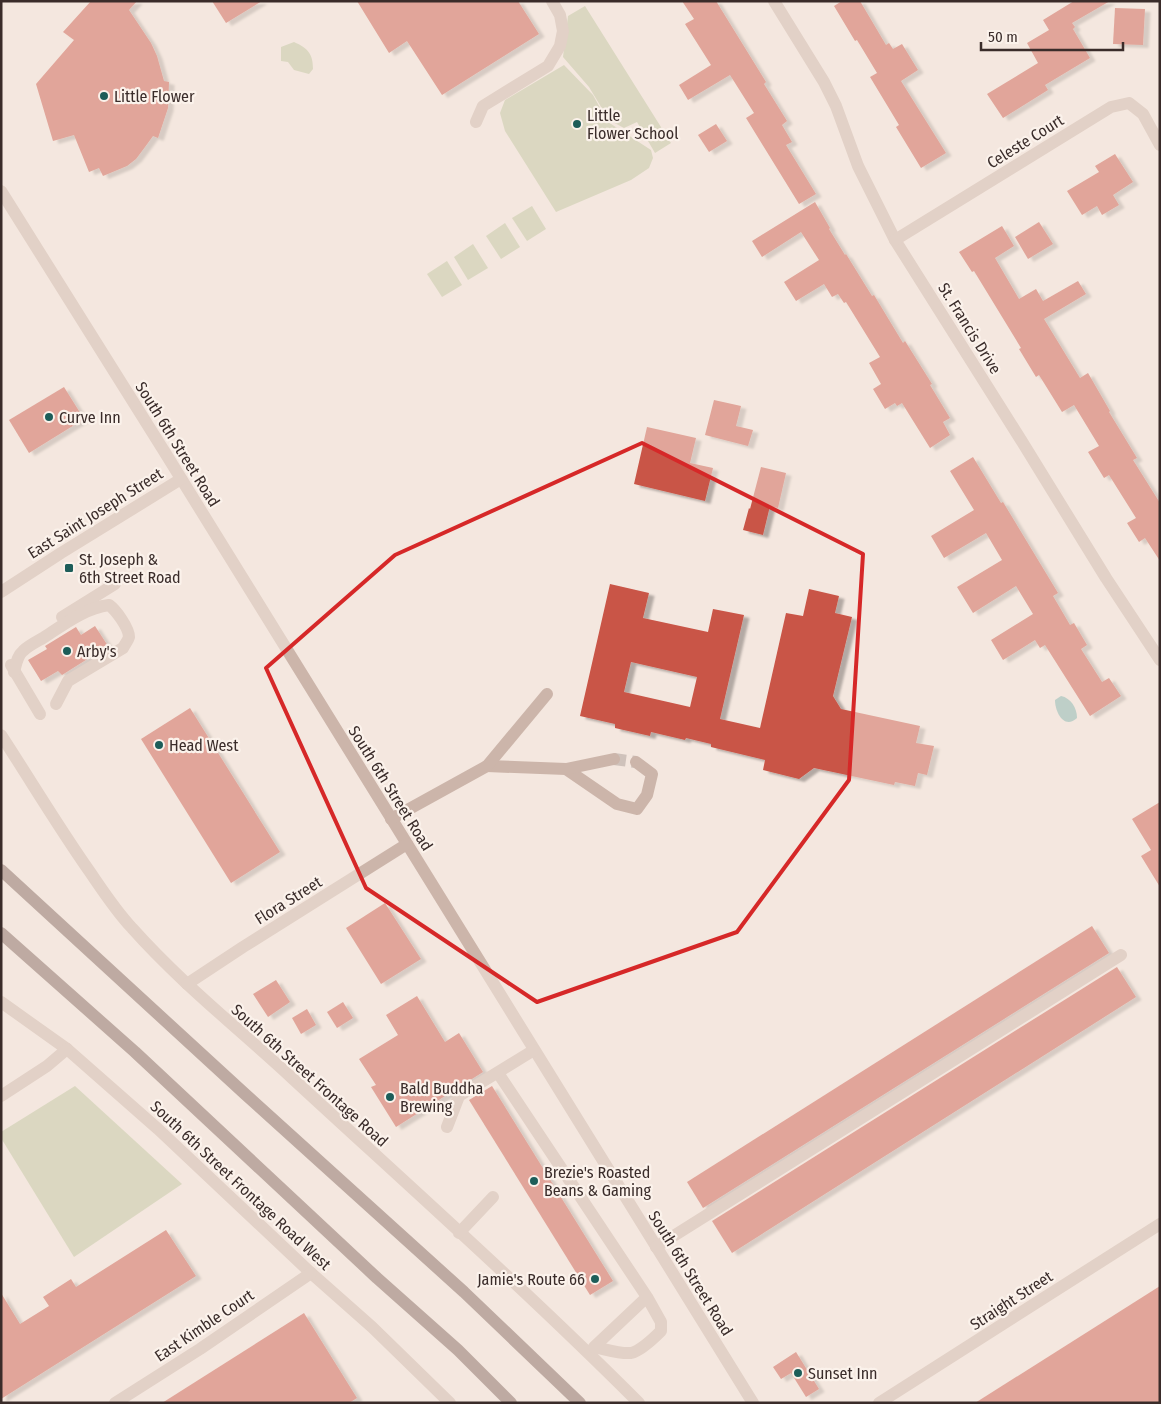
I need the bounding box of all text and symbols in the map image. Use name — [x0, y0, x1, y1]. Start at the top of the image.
scale bar — [981, 20, 1124, 52]
text: 50 m — [988, 28, 1018, 46]
place label: Little Flower — [114, 87, 195, 106]
marker: Little Flower — [98, 90, 110, 102]
place label: Little Flower School — [587, 106, 678, 143]
street label: Celeste Court — [983, 110, 1068, 172]
marker: Little Flower School — [571, 118, 583, 130]
street label: St. Francis Drive — [934, 279, 1005, 377]
street label: South 6th Street Road — [131, 378, 224, 510]
place label: Curve Inn — [59, 408, 121, 427]
marker: Curve Inn — [43, 411, 55, 423]
street label: East Saint Joseph Street — [24, 464, 167, 563]
place label: St. Joseph & 6th Street Road — [79, 550, 181, 587]
marker: St. Joseph & 6th Street Road — [63, 562, 75, 574]
place label: Arby's — [77, 642, 117, 661]
marker: Arby's — [61, 645, 73, 657]
street label: South 6th Street Road — [344, 722, 437, 854]
place label: Head West — [169, 736, 239, 755]
marker: Head West — [153, 739, 165, 751]
street label: Flora Street — [251, 872, 326, 928]
street label: South 6th Street Frontage Road — [228, 1000, 392, 1151]
place label: Bald Buddha Brewing — [400, 1079, 484, 1116]
marker: Bald Buddha Brewing — [384, 1091, 396, 1103]
street label: South 6th Street Frontage Road West — [147, 1097, 335, 1274]
place label: Brezie's Roasted Beans & Gaming — [544, 1163, 652, 1200]
marker: Brezie's Roasted Beans & Gaming — [528, 1175, 540, 1187]
street label: South 6th Street Road — [644, 1207, 737, 1339]
street label: Straight Street — [967, 1266, 1057, 1334]
place label: Jamie's Route 66 — [477, 1270, 585, 1289]
marker: Jamie's Route 66 — [589, 1273, 601, 1285]
street label: East Kimble Court — [151, 1285, 258, 1366]
place label: Sunset Inn — [808, 1364, 878, 1383]
marker: Sunset Inn — [792, 1367, 804, 1379]

